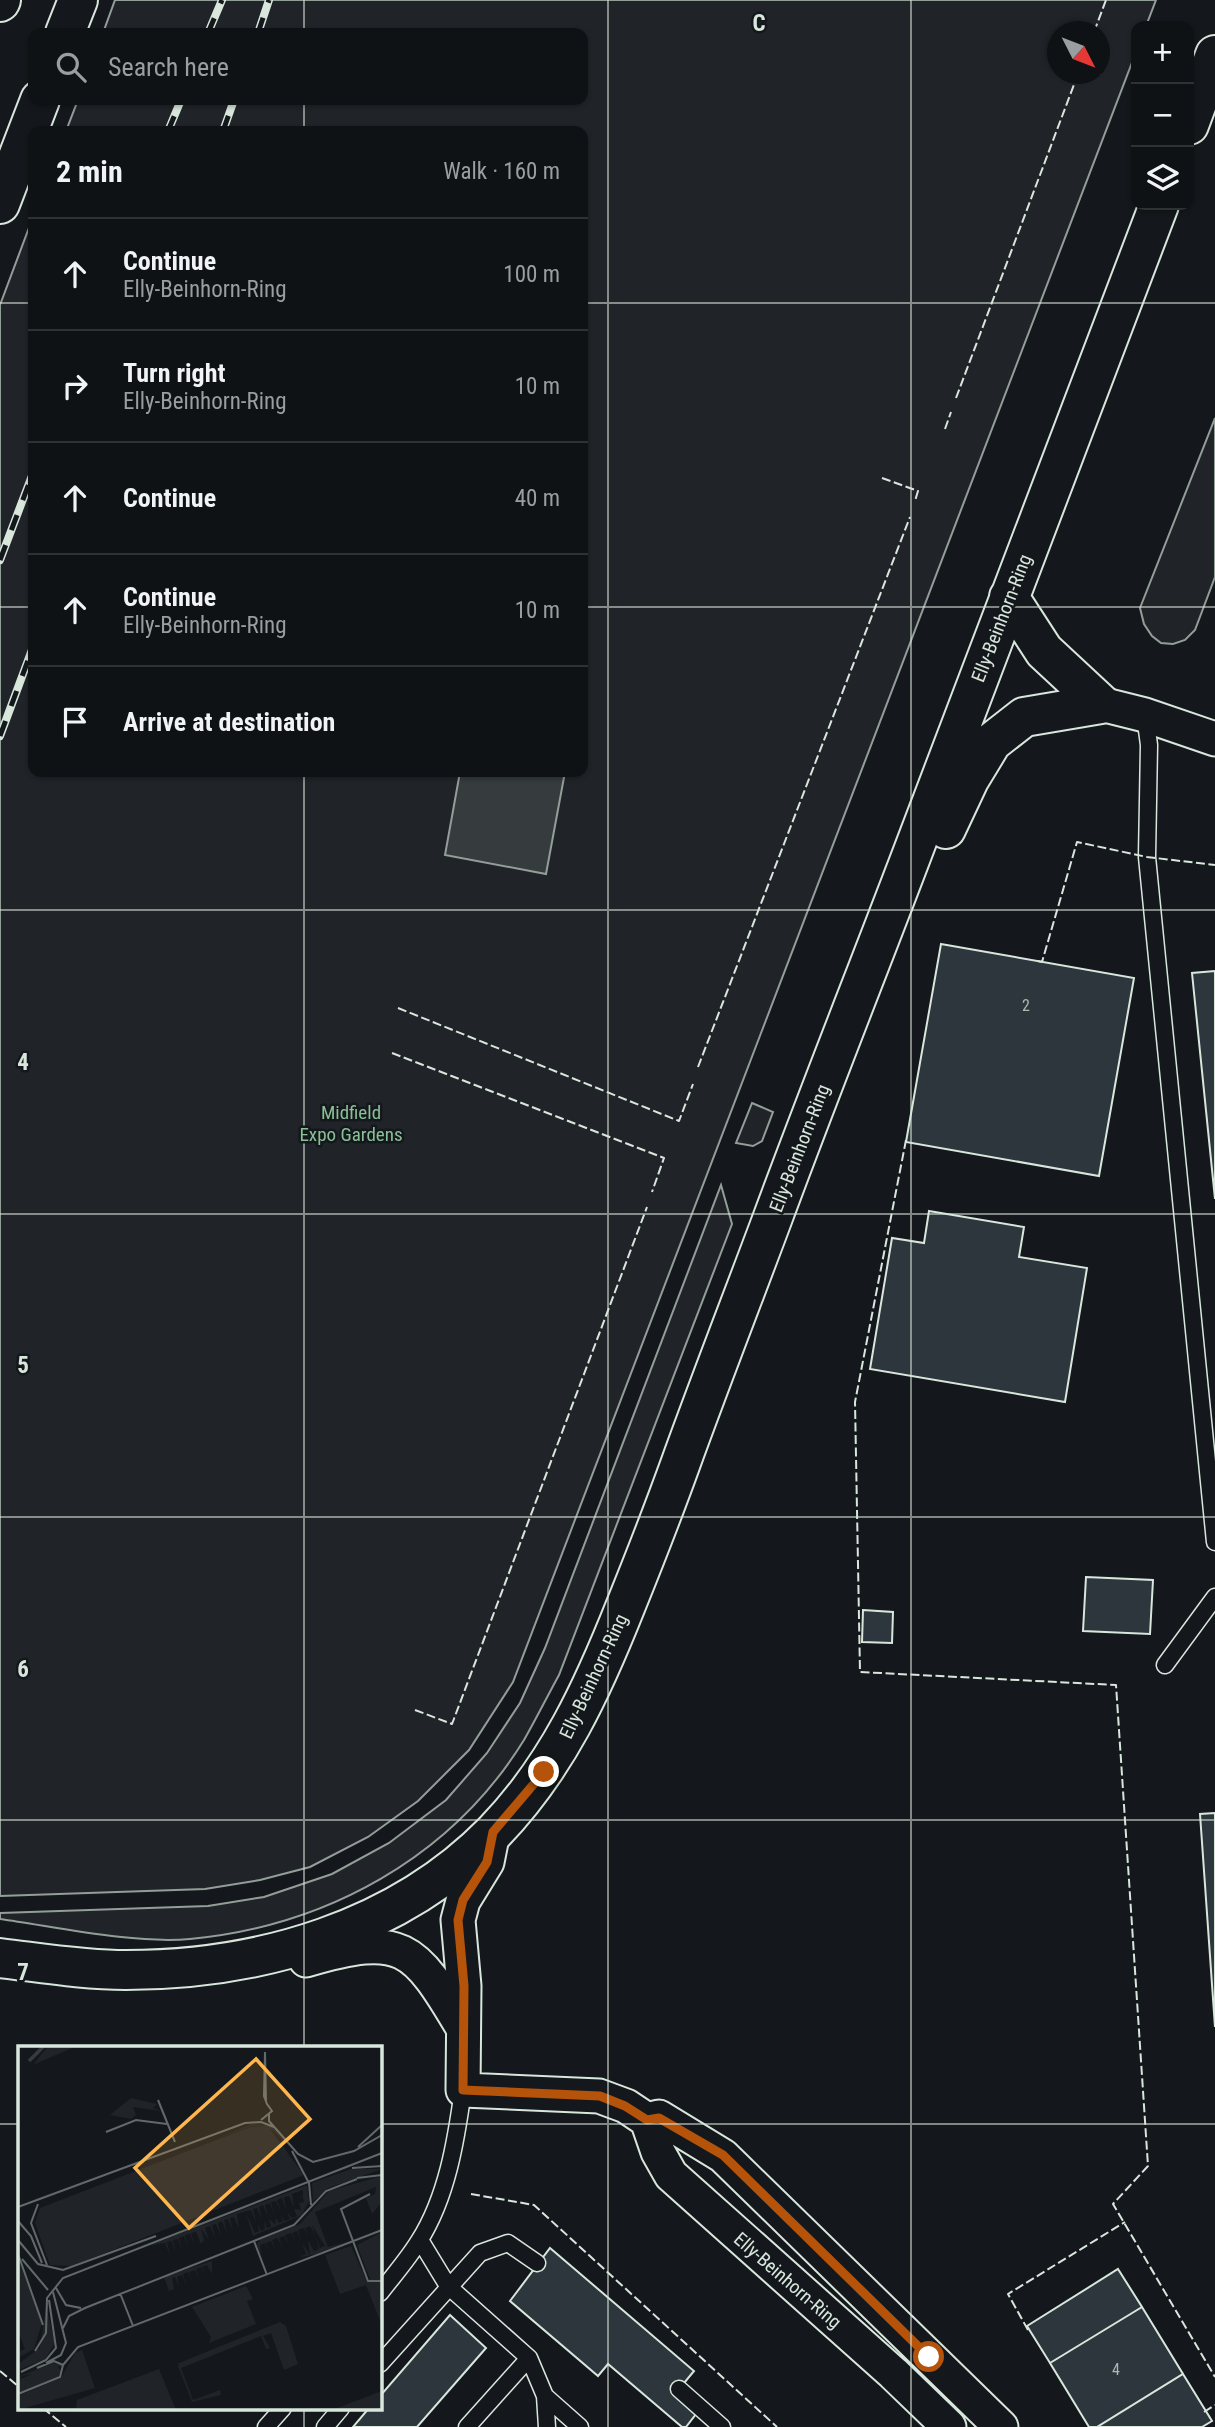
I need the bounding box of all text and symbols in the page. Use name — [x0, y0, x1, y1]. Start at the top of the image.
text: C — [752, 10, 766, 37]
north arrow — [1047, 21, 1110, 84]
map controls — [1131, 21, 1194, 210]
button: + — [1131, 21, 1194, 84]
search box — [28, 28, 588, 105]
icon: search — [52, 48, 90, 86]
text: Search here — [108, 52, 229, 82]
button: − — [1131, 84, 1194, 147]
button: layers — [1131, 147, 1194, 210]
text: 2 min — [56, 154, 123, 189]
text: Walk · 160 m — [443, 158, 560, 185]
text: Continue — [123, 246, 216, 276]
icon: ahead — [56, 255, 94, 293]
text: 100 m — [503, 261, 560, 288]
text: Elly-Beinhorn-Ring — [123, 276, 287, 303]
text: Turn right — [123, 358, 225, 388]
icon: right — [56, 367, 94, 405]
text: 10 m — [515, 373, 560, 400]
text: Elly-Beinhorn-Ring — [123, 388, 287, 415]
icon: ahead — [56, 479, 94, 517]
text: Continue — [123, 483, 216, 513]
text: 40 m — [515, 485, 560, 512]
street label: Elly-Beinhorn-Ring — [967, 551, 1036, 685]
text: Continue — [123, 582, 216, 612]
icon: ahead — [56, 591, 94, 629]
text: 10 m — [515, 597, 560, 624]
text: Elly-Beinhorn-Ring — [123, 612, 287, 639]
icon: arrive — [56, 703, 94, 741]
text: Arrive at destination — [123, 707, 335, 737]
house number: 2 — [1022, 996, 1030, 1015]
text: 4 — [17, 1049, 29, 1076]
street label: Elly-Beinhorn-Ring — [765, 1081, 834, 1215]
park label: Midfield Expo Gardens — [299, 1101, 403, 1146]
text: 5 — [17, 1352, 29, 1379]
street label: Elly-Beinhorn-Ring — [554, 1610, 632, 1742]
text: 6 — [17, 1656, 29, 1683]
route end — [528, 1756, 559, 1787]
text: 7 — [17, 1959, 29, 1986]
inset map — [18, 2046, 382, 2410]
street label: Elly-Beinhorn-Ring — [729, 2227, 846, 2333]
route start — [913, 2341, 944, 2372]
house number: 4 — [1112, 2360, 1120, 2379]

